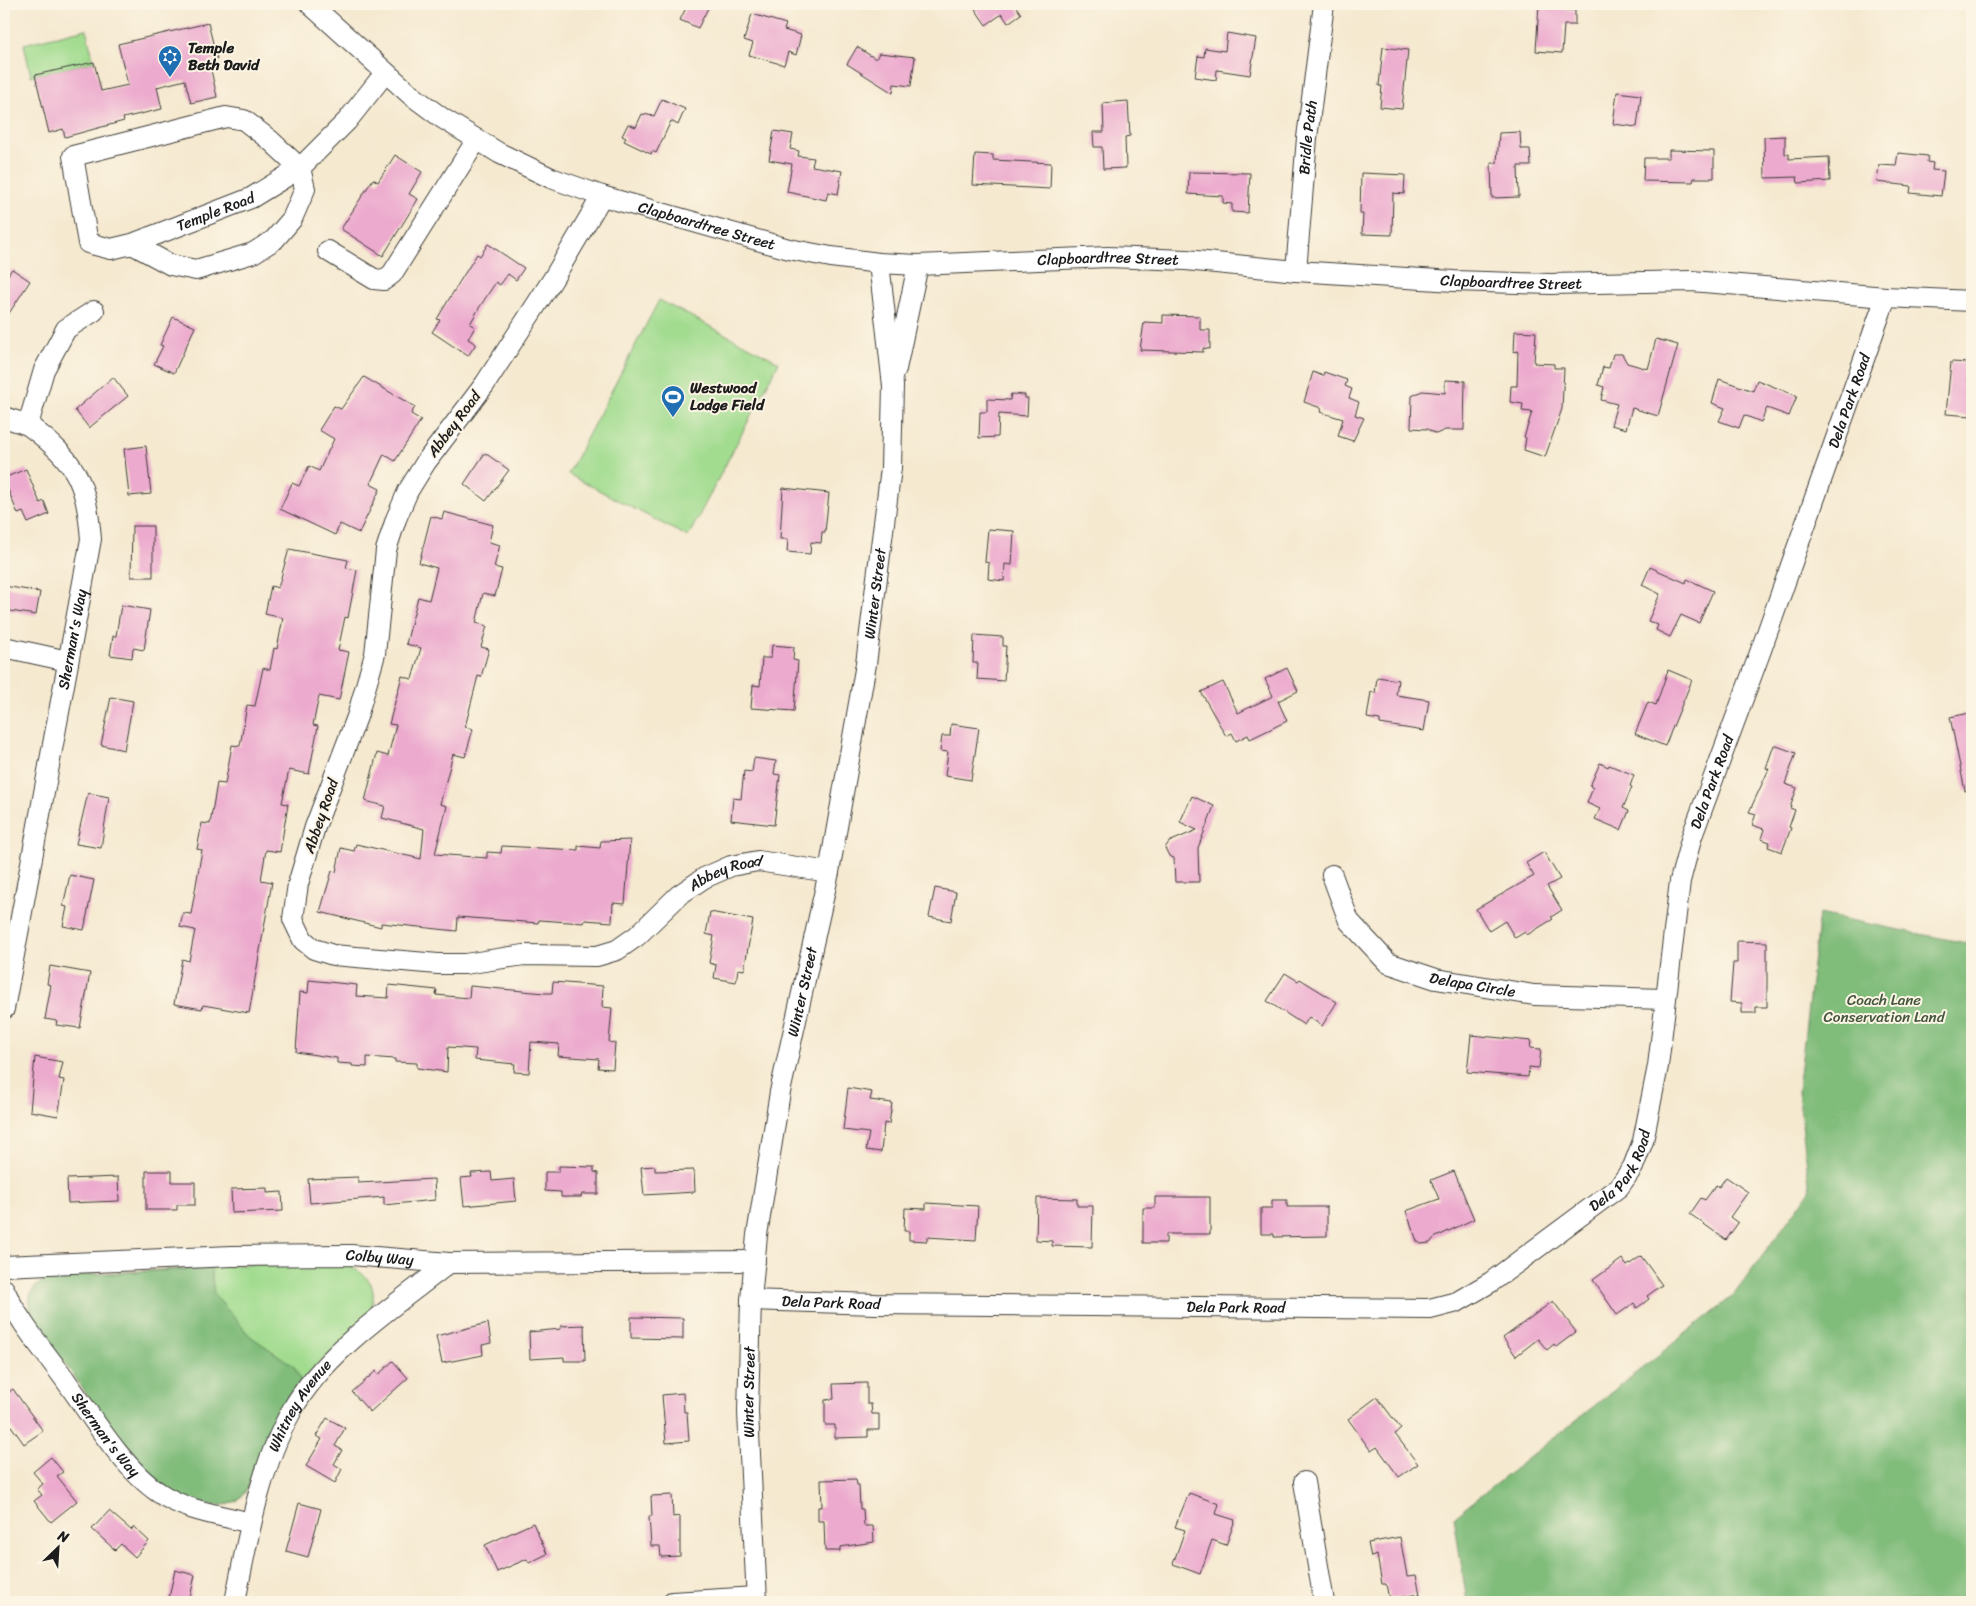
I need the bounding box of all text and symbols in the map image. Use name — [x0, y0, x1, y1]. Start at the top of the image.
place label: Temple Beth David — [188, 35, 261, 78]
synagogue icon: Temple Beth David — [157, 44, 183, 78]
street label: Bridle Path — [1291, 99, 1325, 176]
street label: Temple Road — [173, 184, 259, 239]
street label: Clapboardtree Street — [635, 194, 779, 258]
street label: Clapboardtree Street — [1037, 244, 1180, 273]
street label: Clapboardtree Street — [1440, 267, 1583, 297]
street label: Dela Park Road — [1820, 349, 1878, 452]
place label: Westwood Lodge Field — [690, 375, 766, 418]
street label: Abbey Road — [420, 384, 488, 464]
sports icon: Westwood Lodge Field — [660, 384, 686, 418]
street label: Winter Street — [856, 546, 894, 641]
street label: Sherman's Way — [50, 587, 95, 692]
street label: Dela Park Road — [1683, 730, 1742, 833]
street label: Abbey Road — [296, 774, 346, 858]
street label: Abbey Road — [682, 848, 765, 899]
street label: Winter Street — [780, 944, 825, 1039]
street label: Delapa Circle — [1426, 965, 1518, 1005]
park label: Coach Lane Conservation Land — [1823, 987, 1946, 1030]
street label: Dela Park Road — [1583, 1126, 1658, 1218]
street label: Colby Way — [346, 1242, 415, 1273]
street label: Dela Park Road — [781, 1288, 882, 1317]
street label: Dela Park Road — [1186, 1294, 1287, 1321]
street label: Winter Street — [735, 1345, 763, 1438]
street label: Whitney Avenue — [261, 1353, 338, 1456]
street label: Sherman's Way — [65, 1387, 147, 1484]
text: N — [53, 1523, 73, 1550]
north arrow — [32, 1524, 82, 1574]

